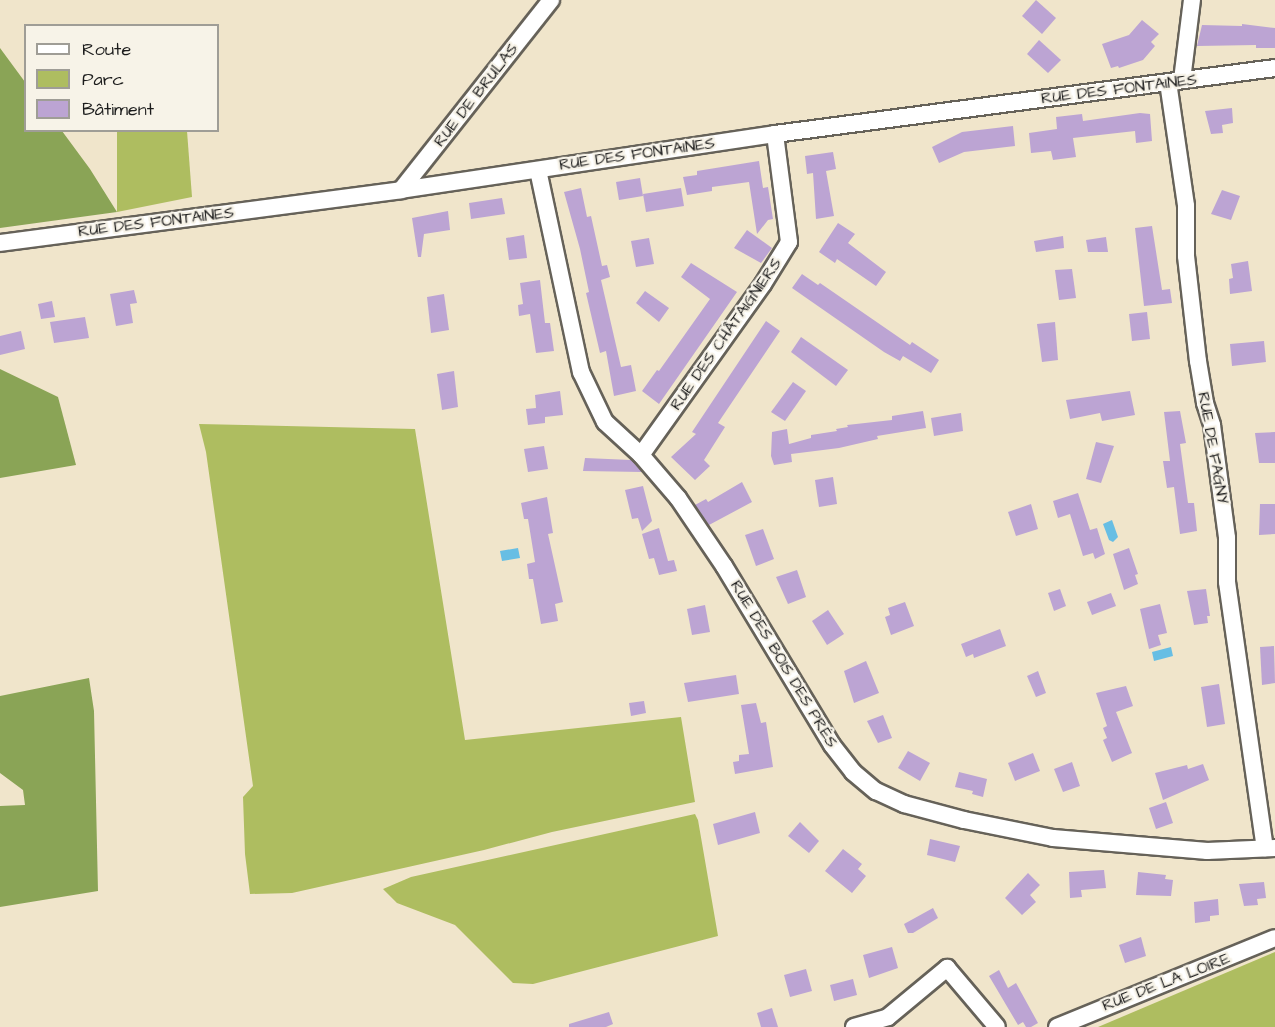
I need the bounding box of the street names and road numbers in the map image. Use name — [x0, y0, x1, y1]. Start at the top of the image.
street label: RUE DE BRULAS — [430, 39, 522, 151]
street label: RUE DES FONTAINES — [1040, 70, 1198, 108]
street label: RUE DES FONTAINES — [558, 134, 716, 174]
street label: RUE DES FONTAINES — [77, 203, 235, 241]
street label: RUE DES CHÂTAIGNIERS — [666, 254, 786, 414]
street label: RUE DE FAGNY — [1194, 390, 1232, 506]
street label: RUE DES BOIS DES PRÉS — [726, 577, 842, 751]
street label: RUE DE LA LOIRE — [1099, 949, 1233, 1015]

